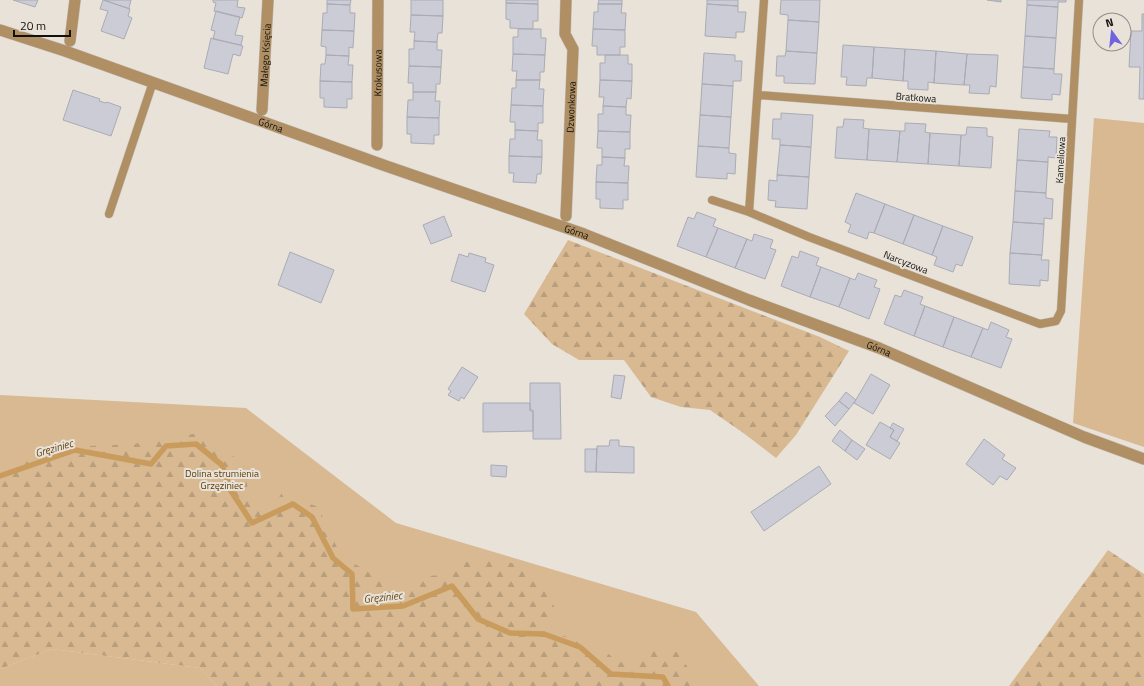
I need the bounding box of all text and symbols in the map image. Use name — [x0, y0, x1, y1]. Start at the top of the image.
scale bar — [14, 12, 70, 38]
north arrow — [1092, 12, 1132, 52]
text: N — [1104, 14, 1115, 31]
text: 20 m — [20, 16, 46, 35]
street label: Małego Księcia — [256, 23, 275, 87]
street label: Krokusowa — [370, 49, 386, 97]
street label: Dzwonkowa — [562, 81, 580, 133]
street label: Bratkowa — [895, 89, 937, 106]
street label: Górna — [256, 114, 285, 137]
street label: Kameliowa — [1052, 136, 1069, 184]
street label: Górna — [562, 221, 591, 243]
street label: Narcyzowa — [881, 247, 930, 278]
street label: Górna — [864, 337, 893, 360]
water label: Gręziniec — [33, 435, 76, 461]
park label: Dolina strumienia Grzęziniec — [185, 466, 259, 493]
water label: Gręziniec — [363, 587, 405, 607]

